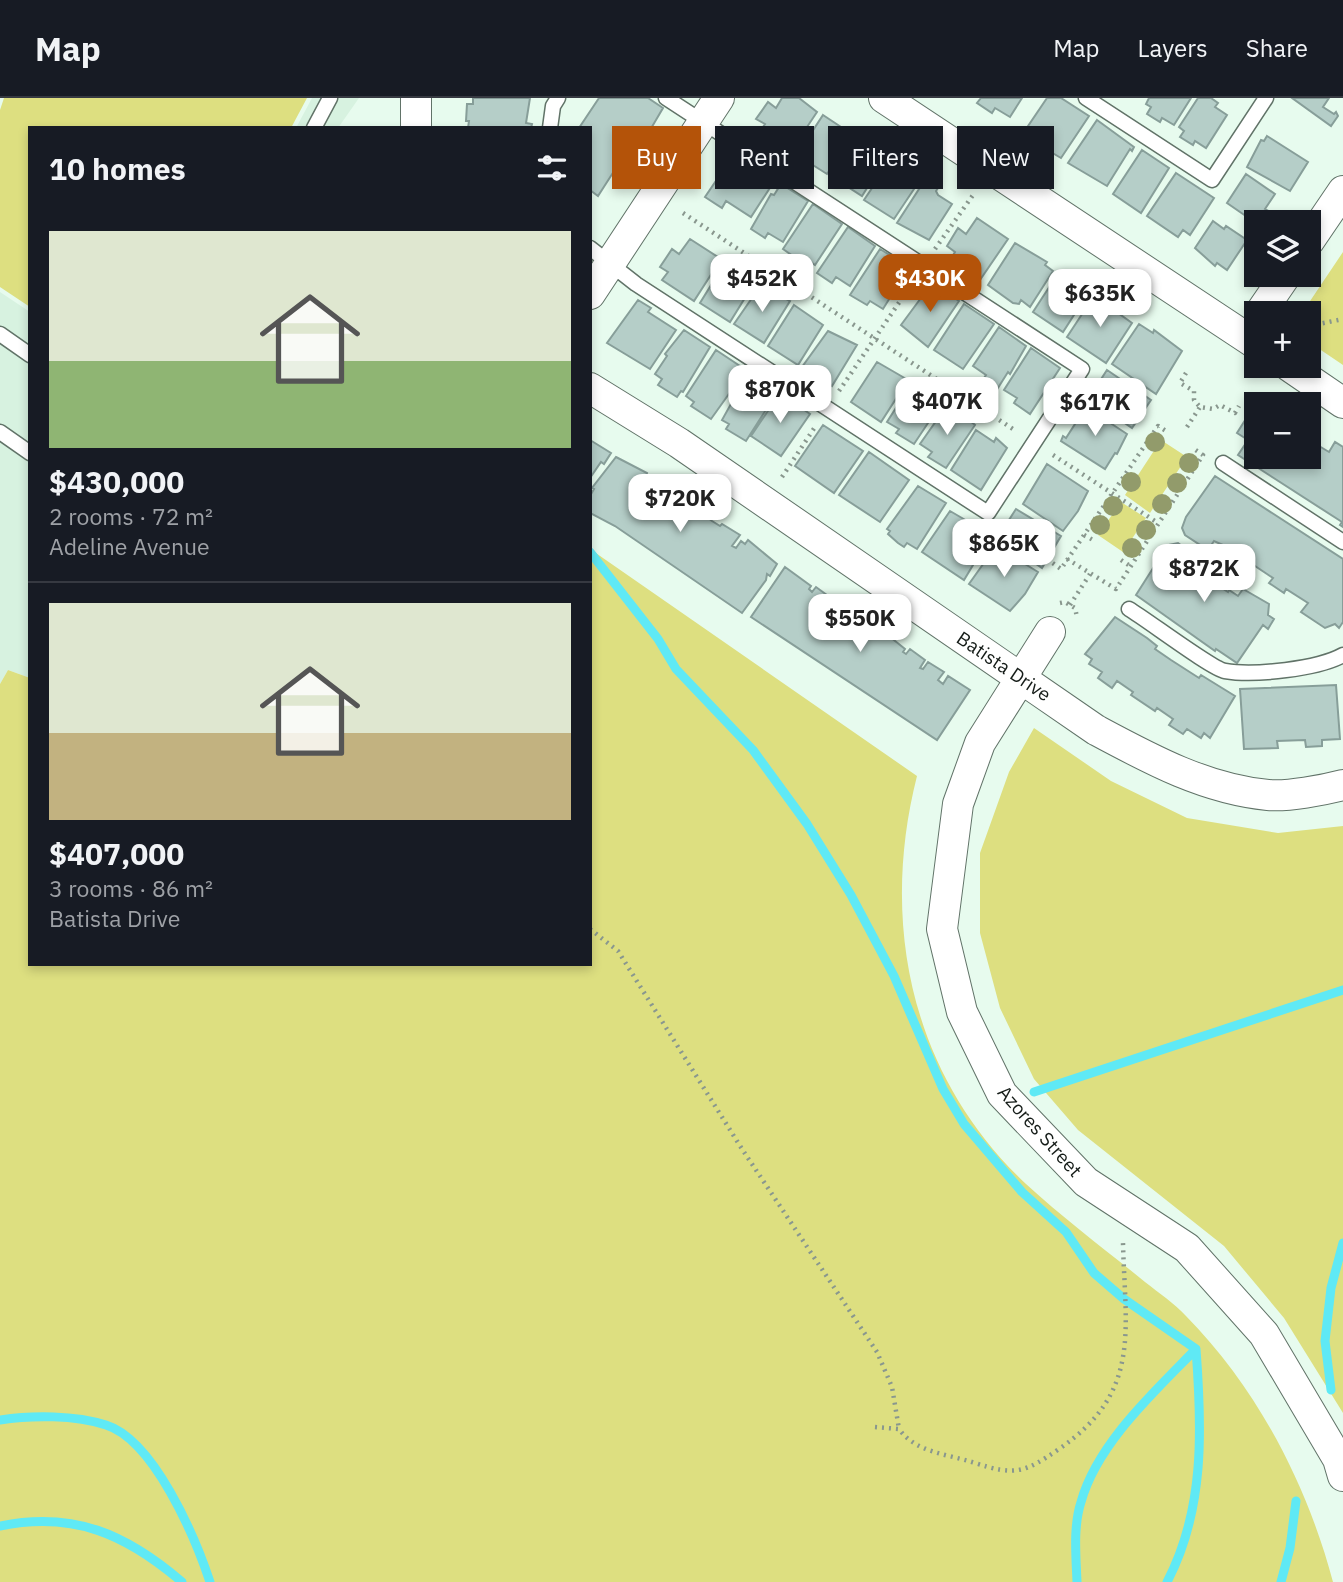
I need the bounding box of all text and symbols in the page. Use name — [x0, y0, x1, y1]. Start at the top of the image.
text: Map — [35, 27, 101, 70]
text: Map — [1053, 32, 1100, 64]
text: Layers — [1138, 32, 1208, 64]
text: Share — [1246, 32, 1308, 64]
chip: Buy — [612, 126, 701, 189]
chip: Rent — [715, 126, 814, 189]
chip: Filters — [828, 126, 943, 189]
chip: New — [957, 126, 1054, 189]
text: 10 homes — [49, 149, 186, 188]
icon: filters — [533, 149, 571, 187]
map controls — [1244, 210, 1321, 469]
button: layers — [1244, 210, 1321, 287]
pin: $452K — [713, 254, 811, 314]
pin: $430K — [881, 254, 979, 314]
text: $452K — [726, 262, 798, 292]
text: $430K — [894, 262, 966, 292]
pin: $635K — [1051, 270, 1149, 329]
icon: home — [247, 276, 373, 402]
text: $635K — [1064, 277, 1136, 307]
button: + — [1244, 301, 1321, 378]
pin: $870K — [731, 366, 829, 425]
text: $870K — [744, 373, 816, 403]
pin: $407K — [898, 378, 996, 437]
pin: $617K — [1046, 378, 1144, 438]
text: $407K — [911, 385, 983, 415]
text: $617K — [1059, 386, 1131, 416]
button: − — [1244, 392, 1321, 469]
text: $430,000 — [49, 462, 184, 501]
pin: $720K — [631, 474, 729, 534]
text: $720K — [644, 482, 716, 512]
text: 2 rooms · 72 m² — [49, 501, 213, 531]
pin: $865K — [955, 519, 1053, 579]
text: $865K — [968, 527, 1040, 557]
text: Adeline Avenue — [49, 531, 210, 561]
pin: $872K — [1155, 545, 1253, 604]
text: $872K — [1168, 552, 1240, 582]
pin: $550K — [811, 594, 909, 654]
text: $550K — [824, 602, 896, 632]
street label: Batista Drive — [952, 626, 1056, 706]
icon: home — [247, 648, 373, 774]
text: $407,000 — [49, 834, 184, 873]
text: 3 rooms · 86 m² — [49, 873, 213, 903]
text: Batista Drive — [49, 903, 180, 933]
street label: Azores Street — [993, 1080, 1087, 1182]

